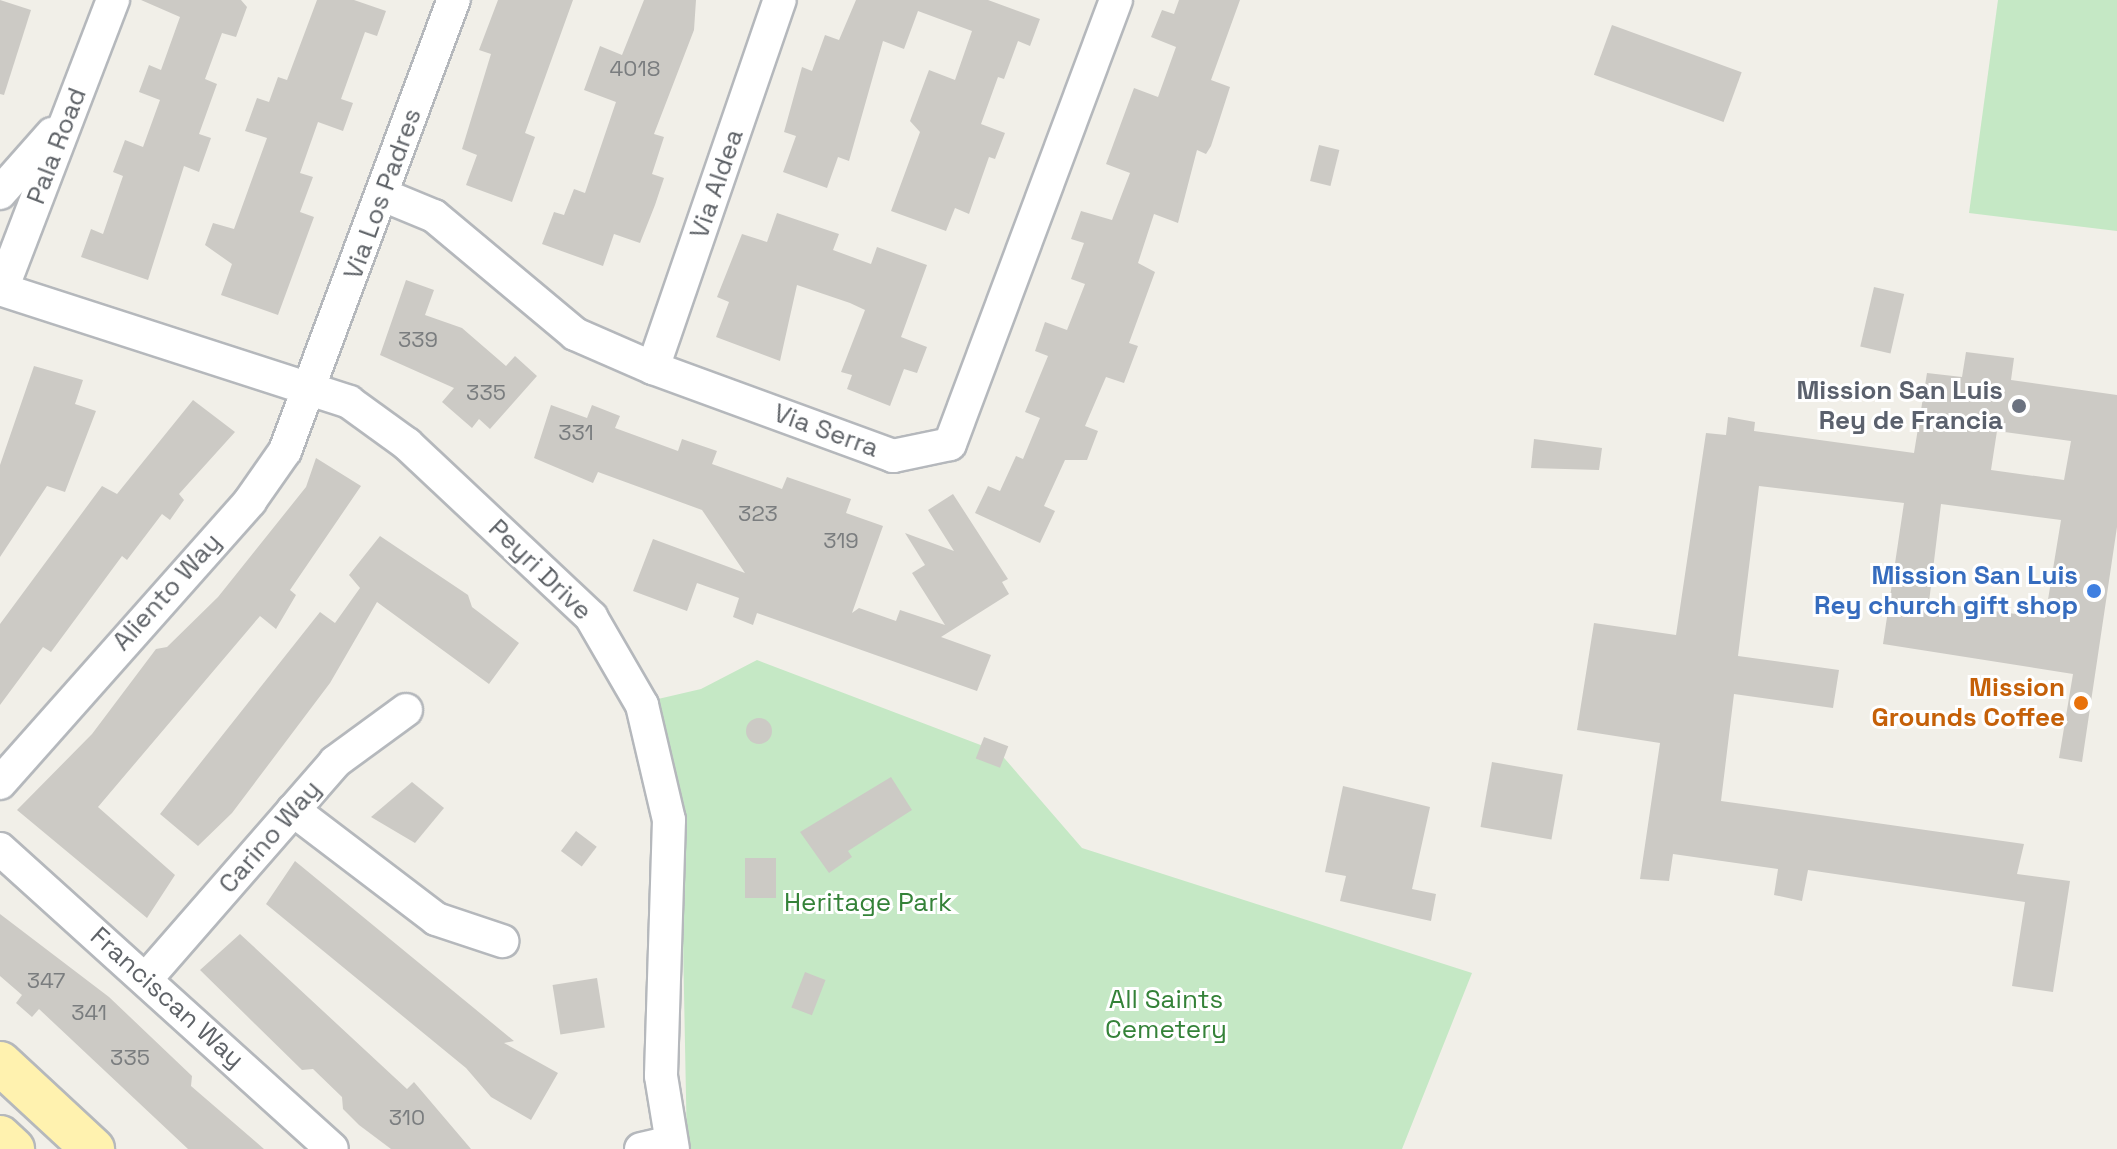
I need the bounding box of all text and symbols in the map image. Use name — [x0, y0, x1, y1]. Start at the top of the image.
house number: 4018 — [610, 56, 660, 82]
street label: Pala Road — [21, 83, 93, 209]
street label: Via Los Padres — [338, 104, 428, 284]
street label: Via Aldea — [684, 125, 750, 243]
house number: 339 — [398, 327, 438, 353]
place label: Mission San Luis Rey de Francia — [1796, 375, 2003, 436]
house number: 335 — [466, 380, 506, 406]
marker: Mission San Luis Rey de Francia — [2010, 397, 2028, 415]
street label: Via Serra — [769, 398, 883, 464]
house number: 331 — [558, 420, 594, 446]
house number: 323 — [738, 501, 778, 527]
street label: Peyri Drive — [482, 513, 598, 627]
street label: Aliento Way — [106, 527, 228, 657]
house number: 319 — [823, 528, 859, 554]
place label: Mission San Luis Rey church gift shop — [1814, 560, 2078, 622]
marker: Mission San Luis Rey church gift shop — [2085, 582, 2103, 600]
place label: Mission Grounds Coffee — [1872, 672, 2065, 734]
marker: Mission Grounds Coffee — [2072, 694, 2090, 712]
street label: Carino Way — [212, 774, 328, 900]
park label: Heritage Park — [784, 887, 952, 919]
street label: Franciscan Way — [84, 921, 250, 1075]
house number: 347 — [27, 968, 65, 994]
park label: All Saints Cemetery — [1105, 984, 1227, 1046]
house number: 341 — [71, 1000, 107, 1026]
house number: 335 — [110, 1045, 150, 1071]
house number: 310 — [389, 1105, 425, 1131]

